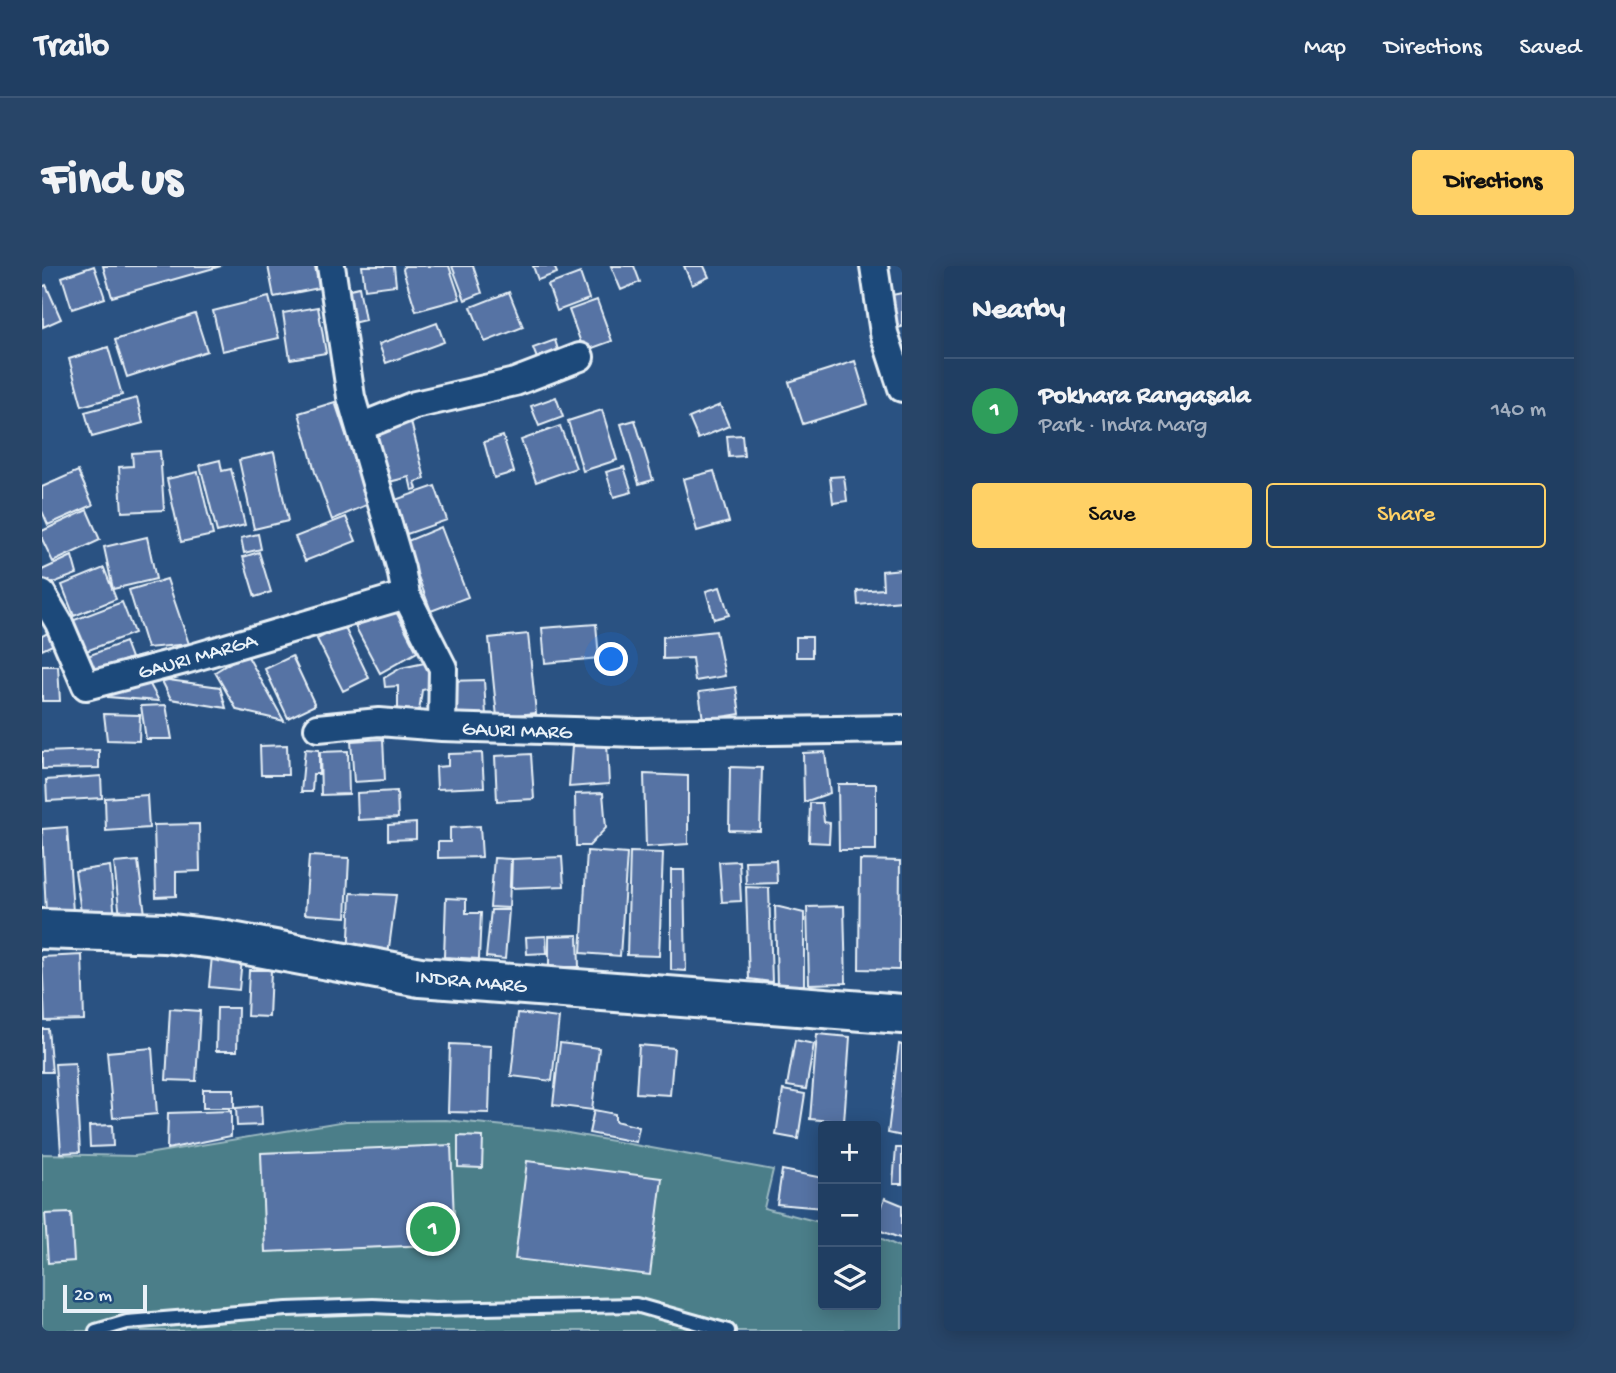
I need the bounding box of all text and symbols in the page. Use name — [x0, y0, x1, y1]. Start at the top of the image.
text: Trailo — [35, 29, 109, 67]
text: Map — [1304, 34, 1346, 63]
text: Directions — [1384, 34, 1482, 63]
text: Saved — [1520, 34, 1581, 63]
button: Directions — [1412, 150, 1574, 215]
text: Find us — [42, 153, 182, 211]
text: Nearby — [972, 294, 1065, 329]
text: Pokhara Rangasala — [1039, 382, 1250, 413]
text: 1 — [990, 397, 1000, 424]
text: 140 m — [1491, 397, 1546, 424]
text: Park · Indra Marg — [1039, 413, 1207, 440]
button: Save — [972, 483, 1252, 548]
button: Share — [1266, 483, 1546, 548]
street label: GAURI MARGA — [136, 629, 262, 687]
your location — [594, 642, 628, 676]
street label: GAURI MARG — [461, 718, 573, 747]
street label: INDRA MARG — [414, 966, 528, 1001]
map controls — [818, 1121, 881, 1310]
button: + — [818, 1121, 881, 1184]
button: − — [818, 1184, 881, 1247]
pin: 1 — [410, 1203, 456, 1255]
button: layers — [818, 1247, 881, 1310]
scale bar — [63, 1282, 147, 1314]
text: 20 m — [74, 1285, 112, 1308]

